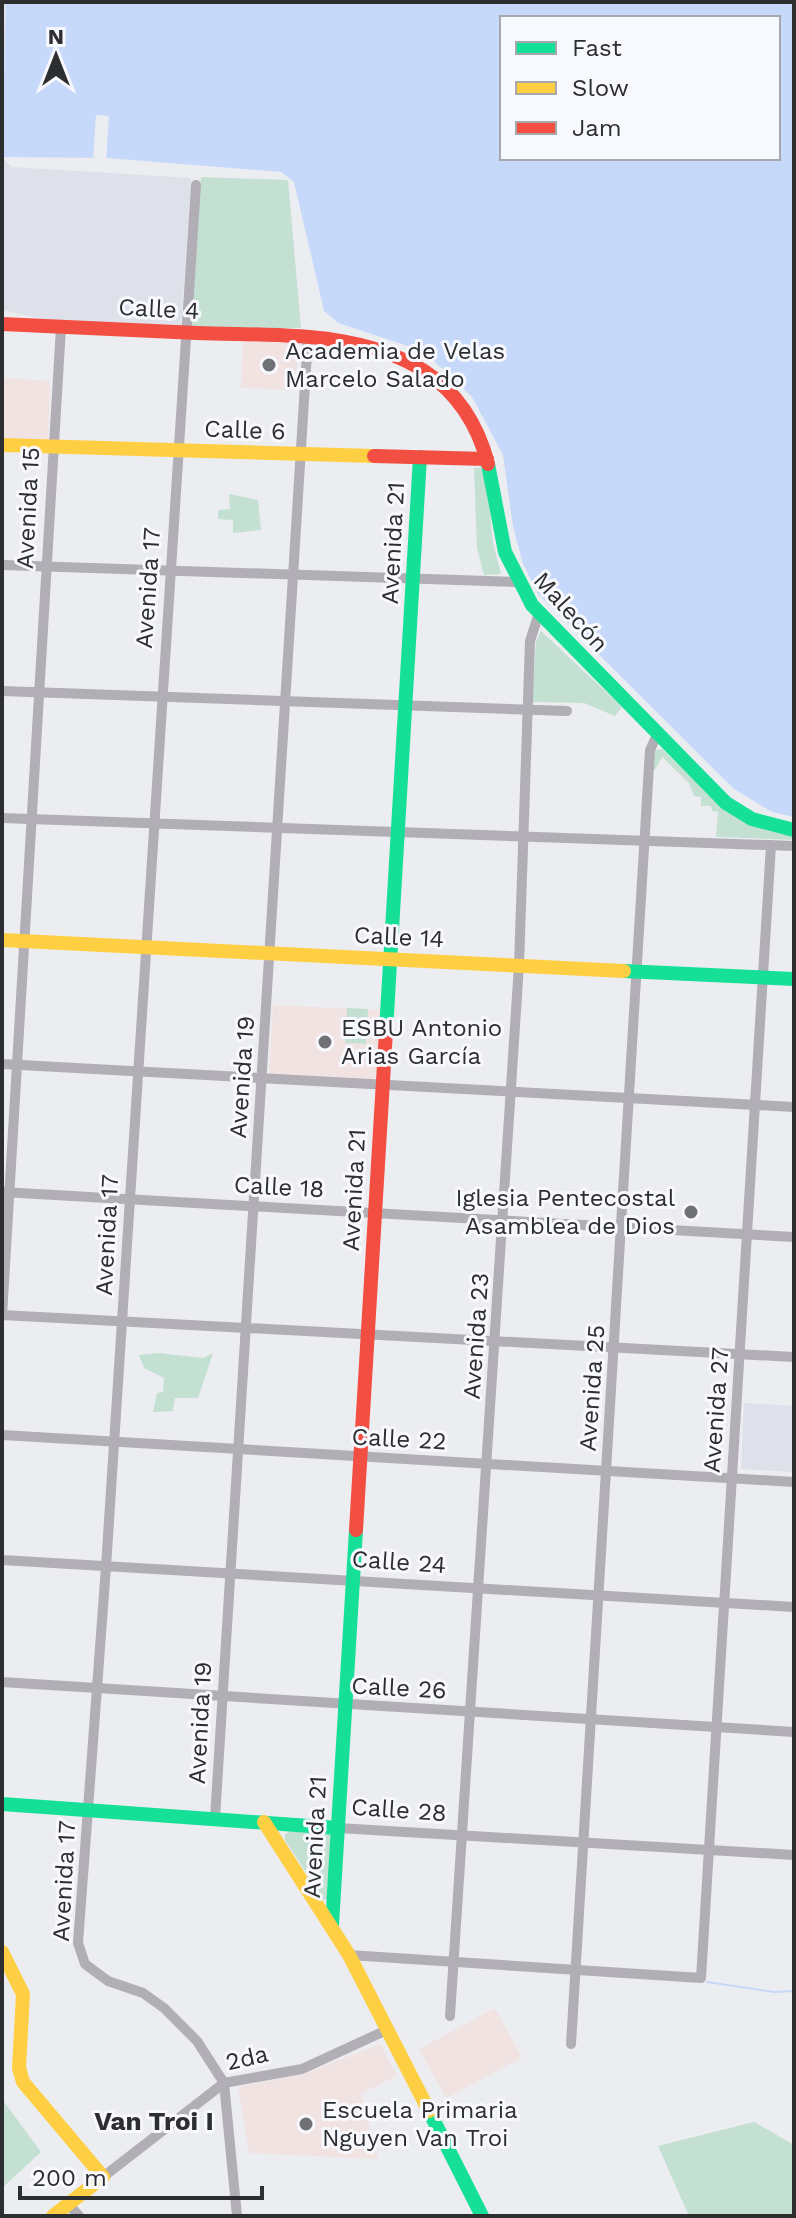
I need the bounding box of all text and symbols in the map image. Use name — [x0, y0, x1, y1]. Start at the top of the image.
north arrow — [16, 16, 96, 96]
legend — [500, 16, 780, 160]
text: N — [48, 24, 64, 49]
text: Fast — [572, 34, 622, 62]
text: Slow — [572, 74, 629, 102]
text: Jam — [572, 114, 622, 142]
street label: Calle 4 — [118, 293, 200, 325]
place label: Academia de Velas Marcelo Salado — [285, 337, 505, 393]
marker: Academia de Velas Marcelo Salado — [260, 356, 278, 374]
street label: Calle 6 — [204, 415, 286, 445]
street label: Avenida 15 — [11, 446, 45, 570]
street label: Avenida 21 — [376, 481, 410, 605]
street label: Avenida 17 — [130, 527, 166, 649]
street label: Malecón — [528, 566, 614, 658]
street label: Calle 14 — [353, 921, 445, 953]
place label: ESBU Antonio Arias García — [341, 1014, 502, 1070]
street label: Avenida 19 — [224, 1015, 260, 1139]
marker: ESBU Antonio Arias García — [316, 1033, 334, 1051]
street label: Avenida 21 — [337, 1128, 371, 1252]
street label: Calle 18 — [233, 1171, 325, 1203]
street label: Avenida 17 — [90, 1174, 124, 1296]
place label: Iglesia Pentecostal Asamblea de Dios — [456, 1184, 676, 1240]
marker: Iglesia Pentecostal Asamblea de Dios — [682, 1203, 700, 1221]
street label: Avenida 23 — [458, 1272, 494, 1400]
street label: Avenida 25 — [574, 1324, 610, 1452]
street label: Avenida 27 — [698, 1346, 734, 1474]
street label: Calle 22 — [351, 1423, 447, 1455]
street label: Calle 24 — [351, 1545, 447, 1579]
street label: Avenida 19 — [183, 1661, 217, 1785]
street label: Calle 26 — [351, 1672, 447, 1704]
street label: Avenida 21 — [298, 1775, 332, 1899]
street label: Calle 28 — [350, 1793, 448, 1827]
street label: Avenida 17 — [47, 1820, 81, 1942]
street label: 2da — [223, 2040, 271, 2076]
place label: Escuela Primaria Nguyen Van Troi — [322, 2096, 518, 2152]
district label: Van Troi I — [94, 2106, 214, 2136]
marker: Escuela Primaria Nguyen Van Troi — [297, 2115, 315, 2133]
scale bar — [20, 2150, 262, 2200]
text: 200 m — [32, 2164, 107, 2192]

